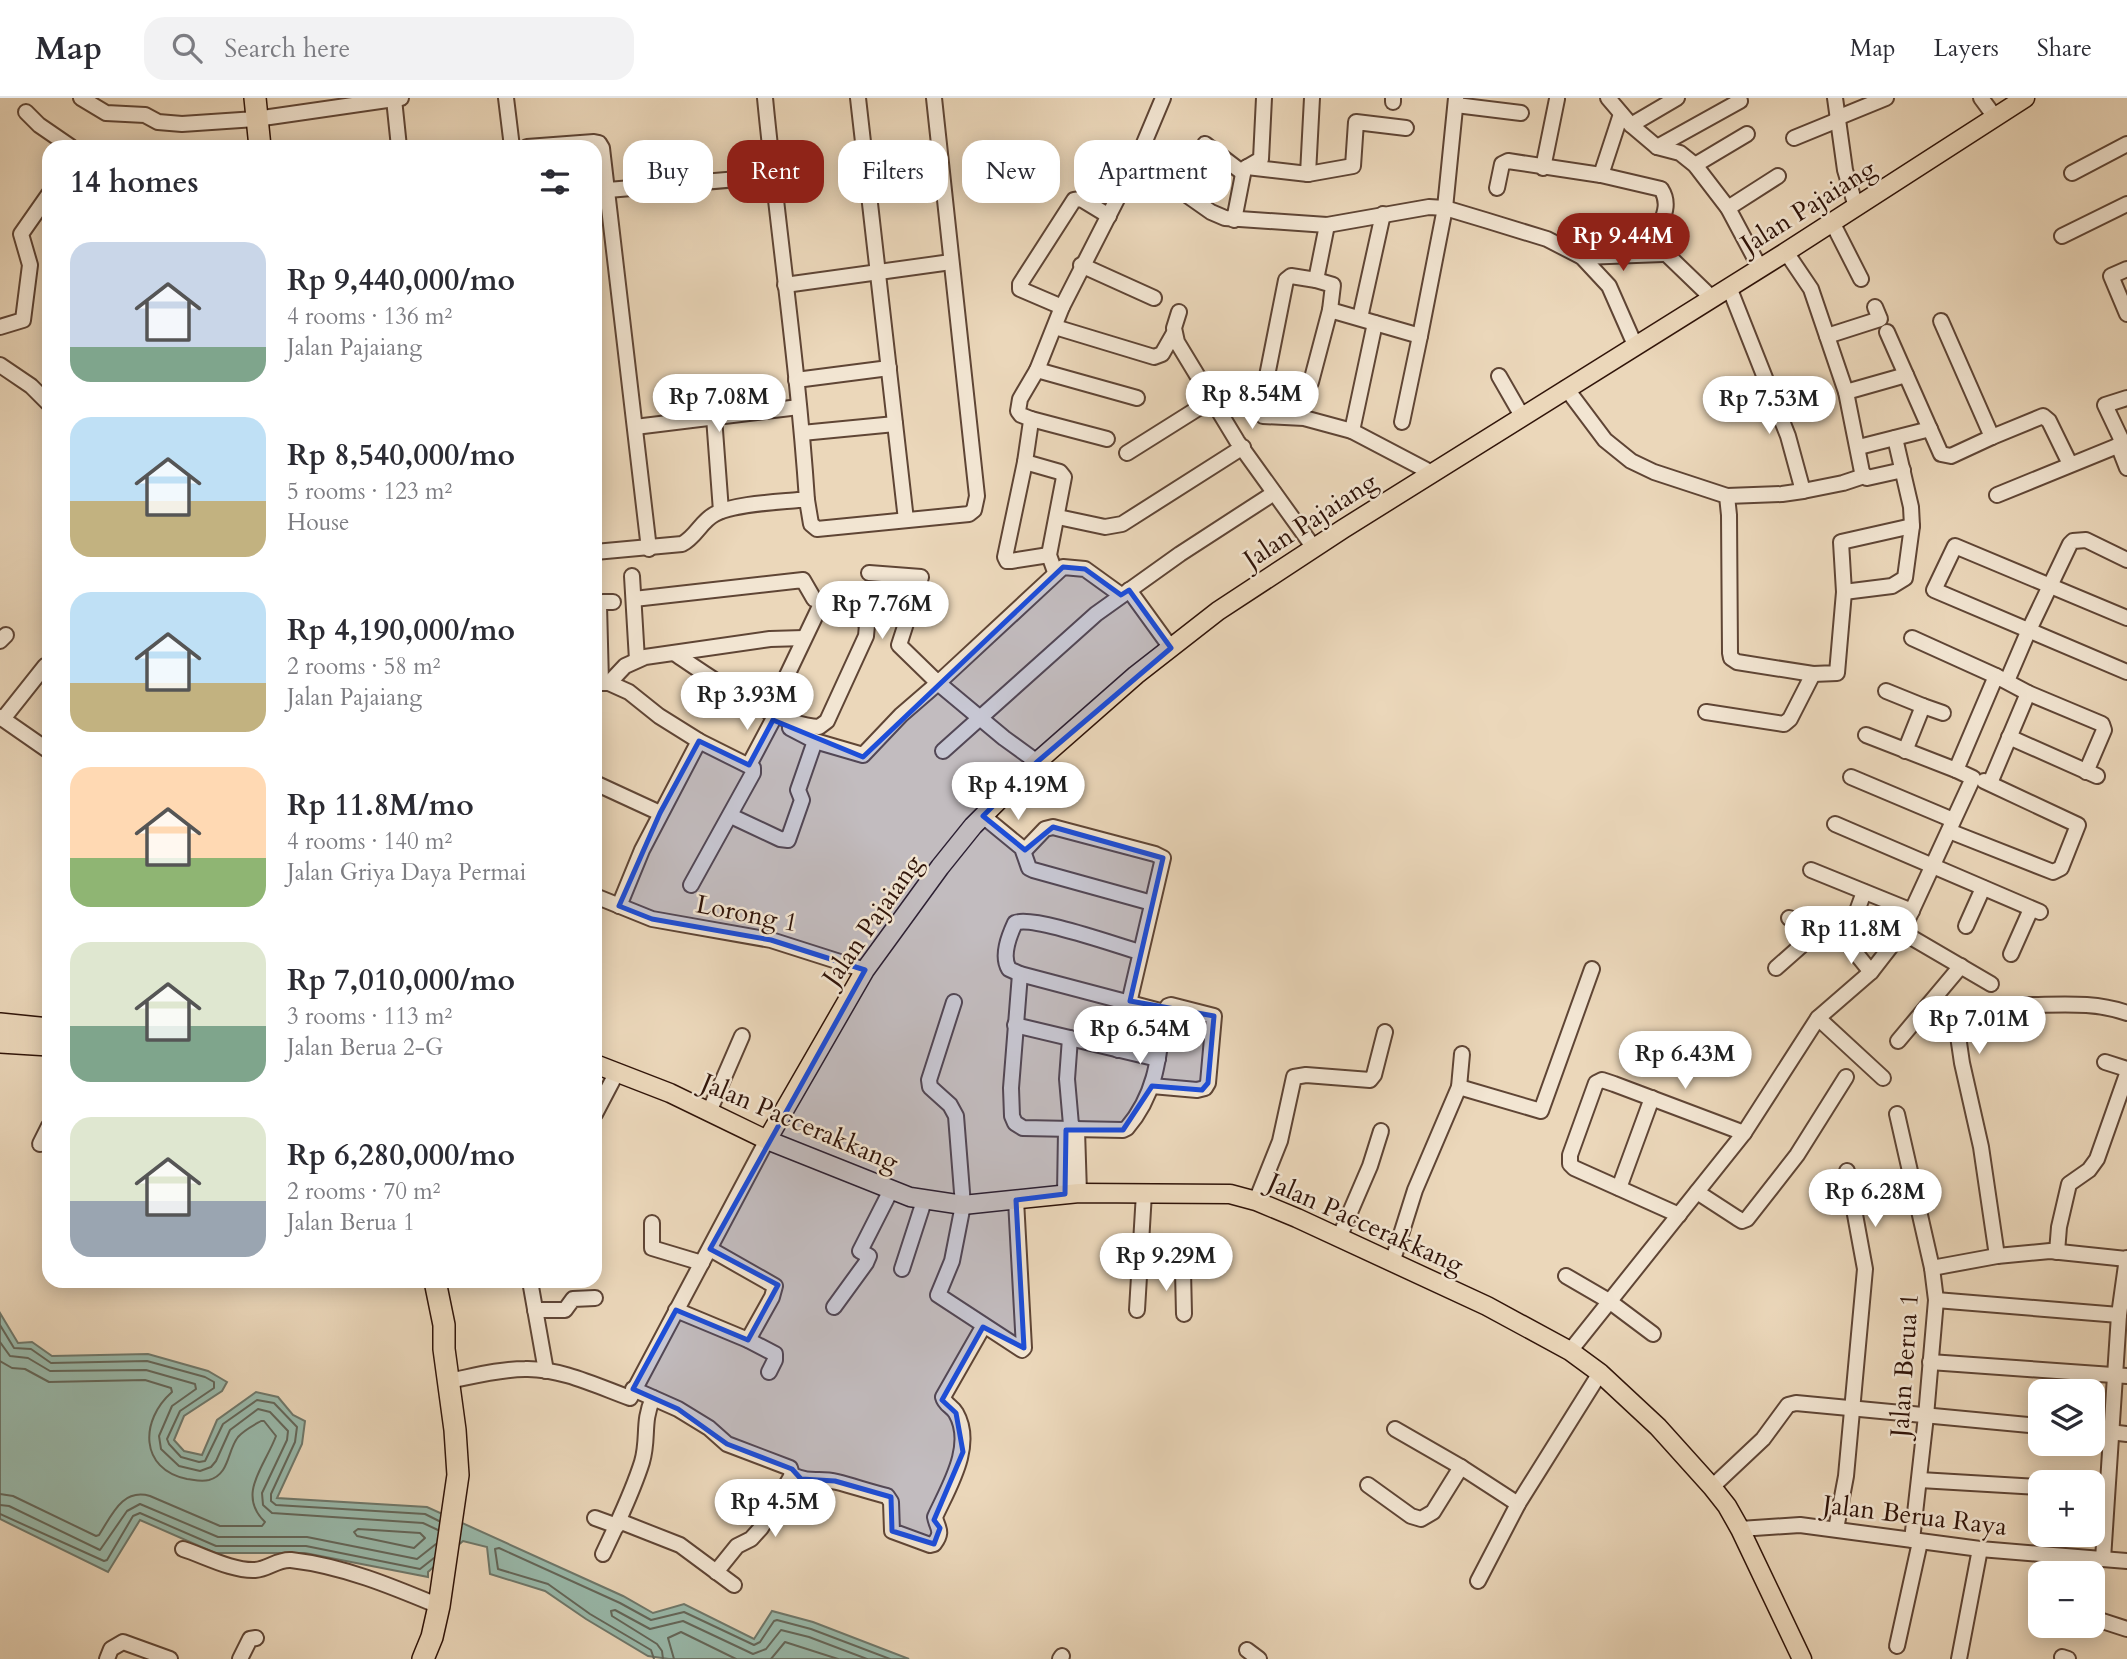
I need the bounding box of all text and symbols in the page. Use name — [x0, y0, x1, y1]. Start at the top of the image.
search box — [144, 17, 634, 80]
text: Map — [35, 26, 102, 71]
icon: search — [168, 29, 206, 67]
text: Search here — [224, 31, 350, 66]
text: Map — [1850, 32, 1896, 65]
text: Layers — [1934, 32, 1999, 65]
text: Share — [2037, 32, 2092, 65]
chip: Buy — [623, 140, 713, 203]
chip: Rent — [727, 140, 824, 203]
chip: Filters — [838, 140, 948, 203]
chip: New — [962, 140, 1060, 203]
chip: Apartment — [1074, 140, 1231, 203]
street label: Jalan Pajaiang — [1731, 151, 1883, 264]
text: 14 homes — [70, 162, 199, 203]
icon: filters — [536, 163, 574, 201]
pin: Rp 9.44M — [1551, 214, 1695, 273]
text: Rp 9.44M — [1573, 220, 1673, 251]
text: Rp 9,440,000/mo — [287, 260, 515, 301]
icon: home — [126, 270, 210, 354]
text: 4 rooms · 136 m² — [287, 301, 452, 332]
text: Jalan Pajaiang — [287, 332, 422, 363]
pin: Rp 8.54M — [1180, 372, 1324, 431]
pin: Rp 7.08M — [647, 374, 791, 434]
pin: Rp 7.53M — [1697, 376, 1841, 436]
text: Rp 8.54M — [1202, 378, 1302, 409]
text: Rp 7.08M — [669, 381, 769, 412]
text: Rp 7.53M — [1719, 383, 1819, 414]
text: Rp 8,540,000/mo — [287, 435, 515, 476]
icon: home — [126, 445, 210, 529]
street label: Jalan Pajaiang — [1233, 464, 1384, 579]
text: 5 rooms · 123 m² — [287, 476, 452, 507]
text: House — [287, 507, 349, 538]
pin: Rp 7.76M — [810, 582, 954, 641]
text: Rp 7.76M — [832, 588, 932, 619]
text: Rp 4,190,000/mo — [287, 610, 515, 651]
icon: home — [126, 620, 210, 704]
text: 2 rooms · 58 m² — [287, 651, 440, 682]
pin: Rp 3.93M — [675, 672, 819, 732]
text: Rp 3.93M — [697, 679, 797, 710]
text: Jalan Pajaiang — [287, 682, 422, 713]
pin: Rp 4.19M — [946, 762, 1090, 822]
text: Rp 4.19M — [968, 769, 1068, 800]
text: Rp 11.8M/mo — [287, 785, 474, 826]
icon: home — [126, 795, 210, 879]
text: 4 rooms · 140 m² — [287, 826, 452, 857]
street label: Jalan Pajaiang — [812, 847, 931, 996]
text: Jalan Griya Daya Permai — [287, 857, 526, 888]
street label: Lorong 1 — [693, 886, 801, 940]
pin: Rp 11.8M — [1779, 906, 1923, 966]
text: Rp 11.8M — [1801, 913, 1901, 944]
text: Rp 7,010,000/mo — [287, 960, 515, 1001]
icon: home — [126, 970, 210, 1054]
pin: Rp 7.01M — [1907, 996, 2051, 1056]
text: 3 rooms · 113 m² — [287, 1001, 452, 1032]
text: Rp 7.01M — [1929, 1003, 2029, 1034]
pin: Rp 6.54M — [1068, 1006, 1212, 1066]
text: Rp 6.54M — [1090, 1013, 1190, 1044]
text: Jalan Berua 2-G — [287, 1032, 443, 1063]
pin: Rp 6.43M — [1613, 1032, 1757, 1091]
text: Rp 6.43M — [1635, 1038, 1735, 1069]
street label: Jalan Paccerakkang — [692, 1064, 904, 1180]
text: Rp 6,280,000/mo — [287, 1135, 515, 1176]
icon: home — [126, 1145, 210, 1229]
street label: Jalan Paccerakkang — [1259, 1163, 1470, 1283]
pin: Rp 6.28M — [1803, 1170, 1947, 1229]
text: 2 rooms · 70 m² — [287, 1176, 440, 1207]
text: Rp 6.28M — [1825, 1176, 1925, 1207]
text: Jalan Berua 1 — [287, 1207, 415, 1238]
pin: Rp 9.29M — [1094, 1234, 1238, 1293]
text: Rp 9.29M — [1116, 1240, 1216, 1271]
street label: Jalan Berua 1 — [1882, 1292, 1927, 1442]
map controls — [2028, 1379, 2105, 1638]
button: layers — [2028, 1379, 2105, 1456]
button: + — [2028, 1470, 2105, 1547]
pin: Rp 4.5M — [710, 1480, 840, 1539]
text: Rp 4.5M — [731, 1486, 819, 1517]
street label: Jalan Berua Raya — [1817, 1486, 2009, 1544]
button: − — [2028, 1561, 2105, 1638]

